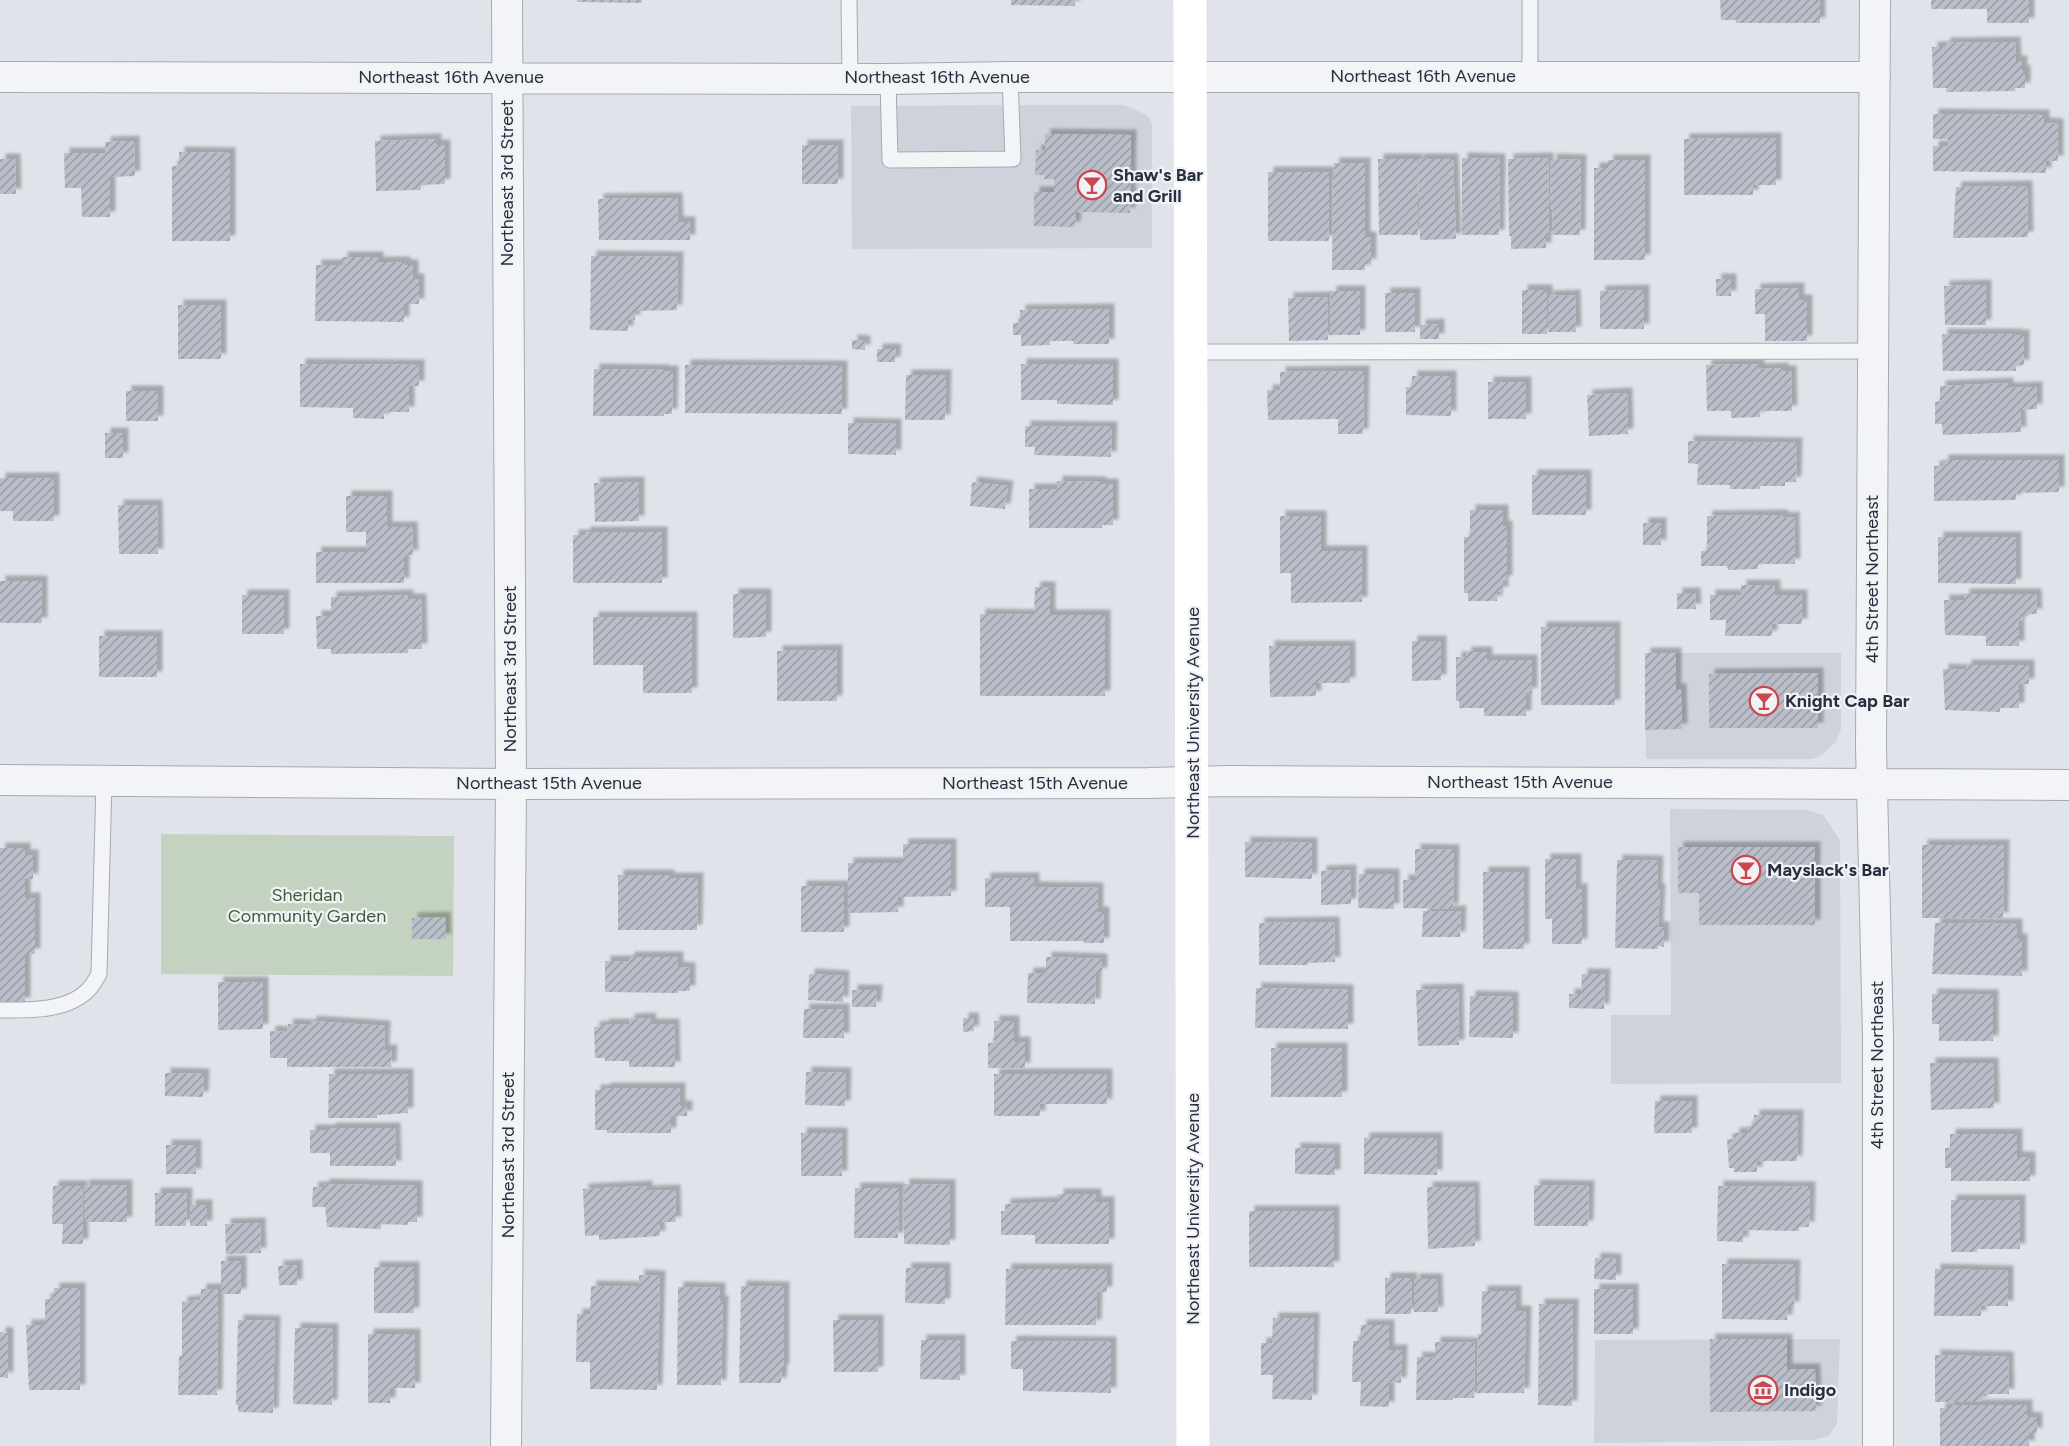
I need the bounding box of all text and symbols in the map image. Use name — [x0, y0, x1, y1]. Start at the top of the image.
street label: Northeast 16th Avenue — [1330, 65, 1516, 87]
street label: Northeast 16th Avenue — [358, 66, 544, 88]
street label: Northeast 16th Avenue — [844, 66, 1030, 88]
street label: Northeast 3rd Street — [496, 99, 518, 267]
place label: Shaw's Bar and Grill — [1113, 164, 1203, 207]
bar icon: Shaw's Bar and Grill — [1076, 169, 1108, 201]
street label: 4th Street Northeast — [1861, 494, 1883, 663]
street label: Northeast 3rd Street — [499, 585, 521, 753]
street label: Northeast University Avenue — [1182, 607, 1204, 839]
bar icon: Knight Cap Bar — [1748, 685, 1780, 717]
place label: Knight Cap Bar — [1785, 690, 1910, 712]
street label: Northeast 15th Avenue — [1427, 771, 1613, 793]
street label: Northeast 15th Avenue — [456, 772, 642, 794]
street label: Northeast 15th Avenue — [942, 772, 1128, 794]
bar icon: Mayslack's Bar — [1730, 854, 1762, 886]
place label: Mayslack's Bar — [1767, 859, 1889, 881]
park label: Sheridan Community Garden — [228, 884, 386, 927]
street label: 4th Street Northeast — [1866, 980, 1888, 1149]
street label: Northeast 3rd Street — [497, 1071, 519, 1239]
street label: Northeast University Avenue — [1182, 1093, 1204, 1325]
museum icon: Indigo — [1747, 1374, 1779, 1406]
place label: Indigo — [1784, 1379, 1836, 1401]

